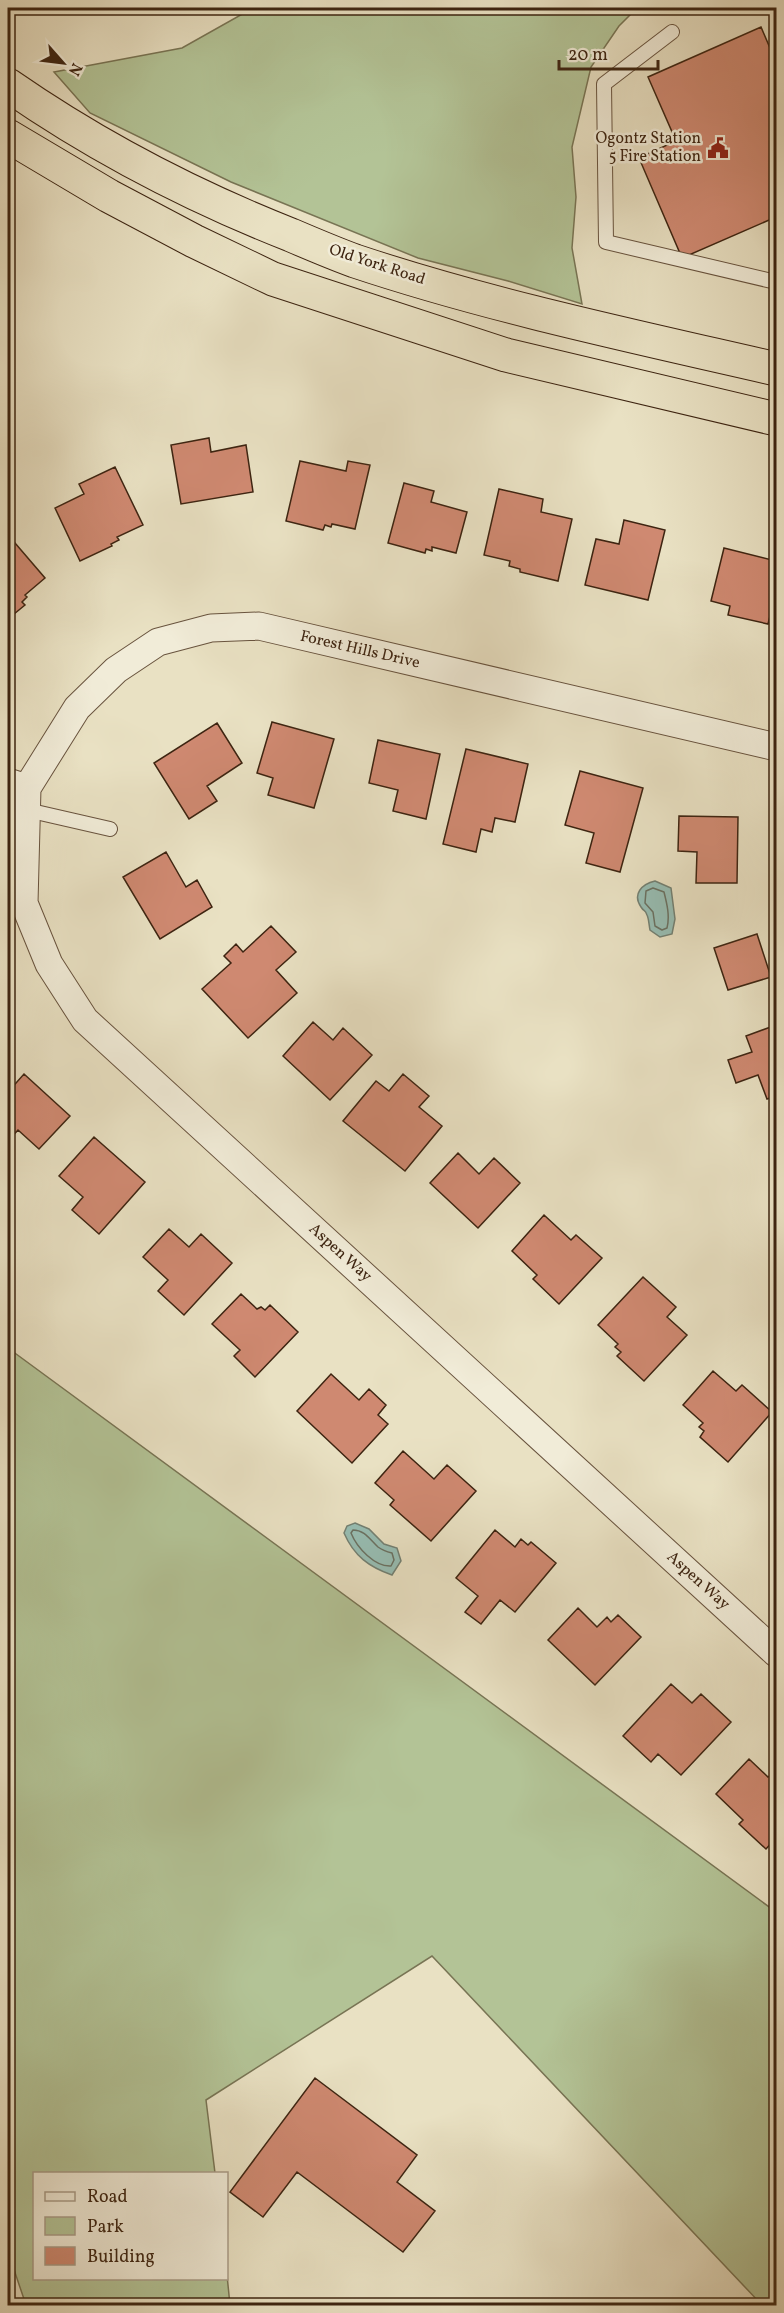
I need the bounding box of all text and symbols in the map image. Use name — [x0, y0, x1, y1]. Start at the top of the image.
north arrow — [33, 33, 93, 93]
scale bar — [559, 33, 658, 71]
text: 20 m — [568, 43, 608, 68]
text: N — [62, 59, 87, 80]
place label: Ogontz Station 5 Fire Station — [596, 128, 701, 168]
public building icon: Ogontz Station 5 Fire Station — [706, 136, 730, 160]
street label: Old York Road — [326, 239, 428, 291]
street label: Forest Hills Drive — [298, 626, 422, 674]
street label: Aspen Way — [304, 1219, 377, 1288]
street label: Aspen Way — [662, 1547, 735, 1616]
legend — [33, 2172, 228, 2280]
text: Road — [87, 2185, 128, 2210]
text: Park — [87, 2215, 124, 2240]
text: Building — [87, 2245, 155, 2270]

